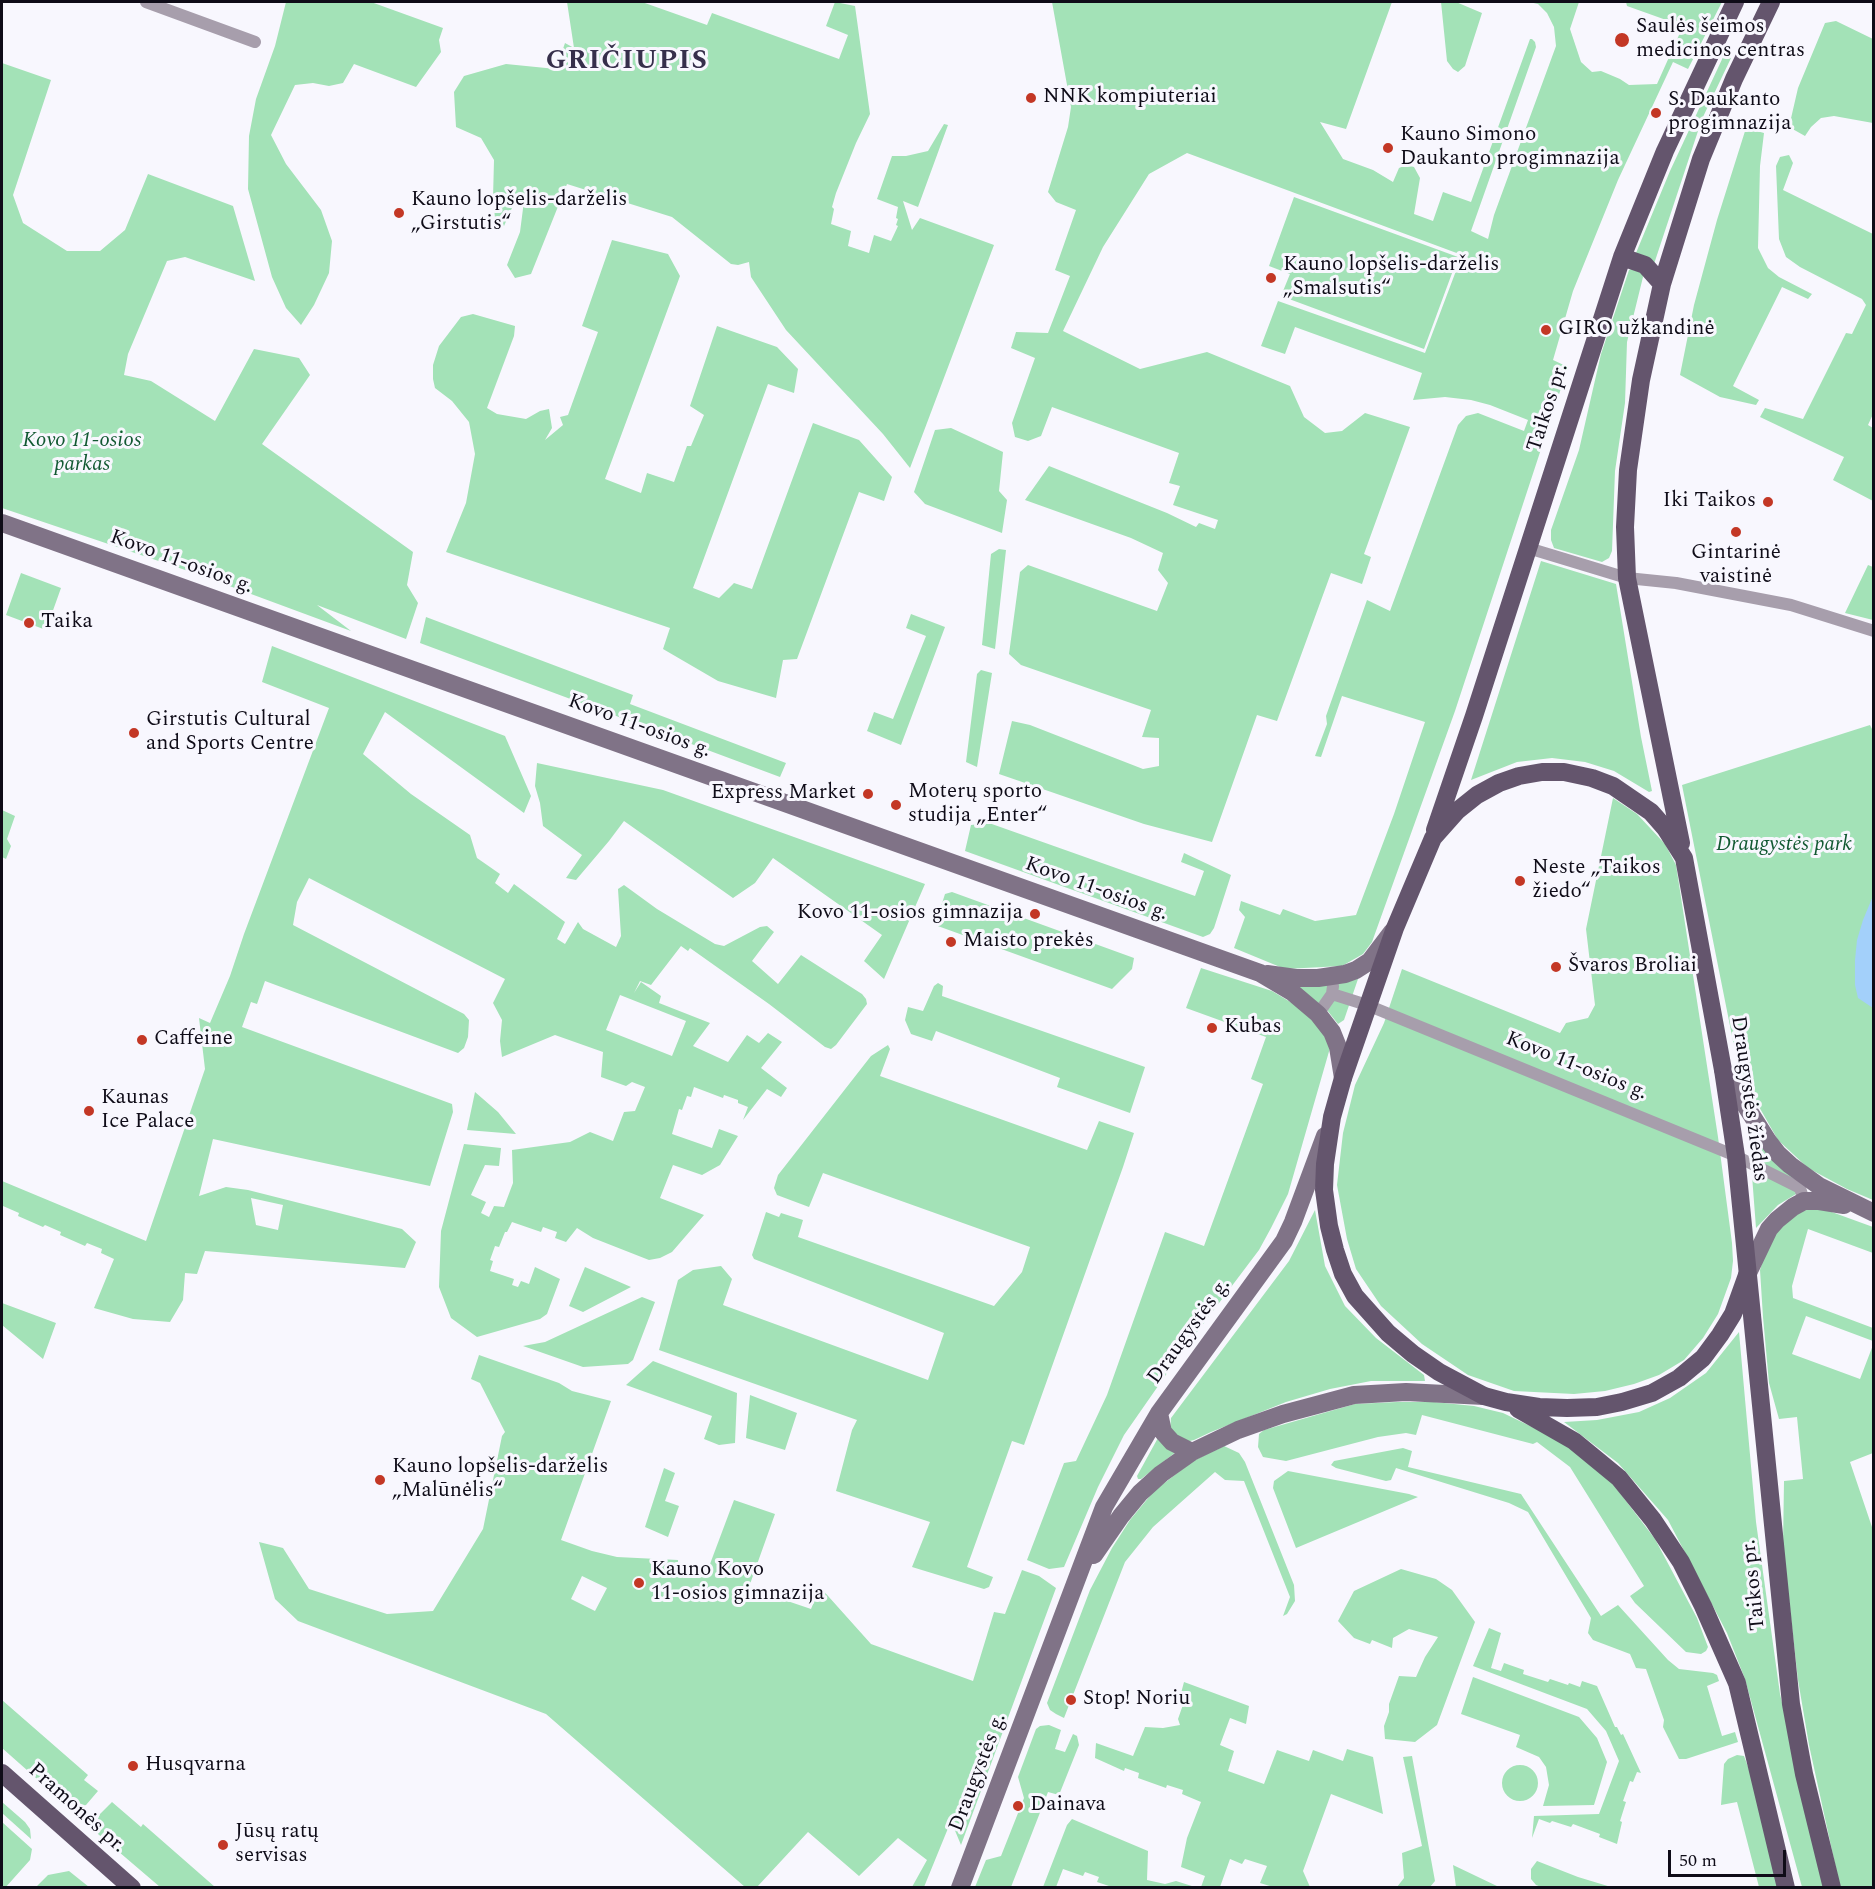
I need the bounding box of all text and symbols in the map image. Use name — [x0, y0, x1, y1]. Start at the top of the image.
place label: Saulės šeimos medicinos centras — [1636, 15, 1805, 65]
marker: Saulės šeimos medicinos centras — [1613, 31, 1631, 49]
district label: GRIČIUPIS — [546, 47, 708, 79]
place label: NNK kompiuteriai — [1043, 85, 1217, 111]
place label: S. Daukanto progimnazija — [1668, 88, 1791, 138]
marker: NNK kompiuteriai — [1024, 91, 1038, 105]
marker: S. Daukanto progimnazija — [1649, 106, 1663, 120]
place label: Kauno Simono Daukanto progimnazija — [1400, 123, 1620, 173]
marker: Kauno Simono Daukanto progimnazija — [1381, 141, 1395, 155]
place label: Kauno lopšelis-darželis „Girstutis“ — [411, 188, 627, 238]
marker: Kauno lopšelis-darželis „Girstutis“ — [392, 206, 406, 220]
place label: Kauno lopšelis-darželis „Smalsutis“ — [1283, 253, 1499, 303]
marker: Kauno lopšelis-darželis „Smalsutis“ — [1264, 271, 1278, 285]
place label: GIRO užkandinė — [1558, 317, 1715, 343]
marker: GIRO užkandinė — [1539, 323, 1553, 337]
street label: Taikos pr. — [1523, 361, 1575, 455]
park label: Kovo 11-osios parkas — [23, 429, 141, 479]
place label: Iki Taikos — [1663, 489, 1756, 515]
marker: Iki Taikos — [1761, 495, 1775, 509]
street label: Kovo 11-osios g. — [106, 525, 256, 601]
marker: Gintarinė vaistinė — [1729, 525, 1743, 539]
place label: Gintarinė vaistinė — [1691, 541, 1781, 591]
place label: Taika — [41, 610, 93, 636]
marker: Taika — [22, 616, 36, 630]
street label: Kovo 11-osios g. — [564, 689, 714, 765]
place label: Girstutis Cultural and Sports Centre — [146, 708, 314, 758]
marker: Girstutis Cultural and Sports Centre — [127, 726, 141, 740]
place label: Moterų sporto studija „Enter“ — [908, 780, 1047, 830]
place label: Express Market — [711, 781, 856, 807]
marker: Express Market — [861, 787, 875, 801]
marker: Moterų sporto studija „Enter“ — [889, 798, 903, 812]
park label: Draugystės park — [1716, 833, 1852, 859]
street label: Kovo 11-osios g. — [1021, 852, 1171, 928]
place label: Neste „Taikos žiedo“ — [1532, 856, 1661, 906]
marker: Neste „Taikos žiedo“ — [1513, 874, 1527, 888]
place label: Kovo 11-osios gimnazija — [797, 901, 1023, 927]
marker: Kovo 11-osios gimnazija — [1028, 907, 1042, 921]
place label: Maisto prekės — [963, 929, 1094, 955]
marker: Maisto prekės — [944, 935, 958, 949]
place label: Švaros Broliai — [1568, 954, 1697, 980]
marker: Švaros Broliai — [1549, 960, 1563, 974]
street label: Draugystės žiedas — [1724, 1014, 1772, 1184]
place label: Kubas — [1224, 1015, 1281, 1041]
marker: Kubas — [1205, 1021, 1219, 1035]
place label: Caffeine — [154, 1027, 233, 1053]
street label: Kovo 11-osios g. — [1502, 1027, 1650, 1107]
marker: Caffeine — [135, 1033, 149, 1047]
place label: Kaunas Ice Palace — [101, 1086, 194, 1136]
marker: Kaunas Ice Palace — [82, 1104, 96, 1118]
street label: Draugystės g. — [1143, 1274, 1237, 1390]
place label: Kauno lopšelis-darželis „Malūnėlis“ — [392, 1455, 608, 1505]
marker: Kauno lopšelis-darželis „Malūnėlis“ — [373, 1473, 387, 1487]
street label: Taikos pr. — [1738, 1538, 1772, 1632]
place label: Kauno Kovo 11-osios gimnazija — [651, 1558, 825, 1608]
marker: Kauno Kovo 11-osios gimnazija — [632, 1576, 646, 1590]
place label: Stop! Noriu — [1083, 1687, 1190, 1713]
marker: Stop! Noriu — [1064, 1693, 1078, 1707]
street label: Draugystės g. — [945, 1710, 1013, 1836]
place label: Husqvarna — [145, 1753, 246, 1779]
street label: Pramonės pr. — [22, 1759, 130, 1859]
marker: Husqvarna — [126, 1759, 140, 1773]
place label: Dainava — [1030, 1793, 1106, 1819]
marker: Dainava — [1011, 1799, 1025, 1813]
place label: Jūsų ratų servisas — [235, 1820, 319, 1870]
marker: Jūsų ratų servisas — [216, 1838, 230, 1852]
scale bar — [1671, 1838, 1790, 1876]
text: 50 m — [1679, 1847, 1717, 1874]

